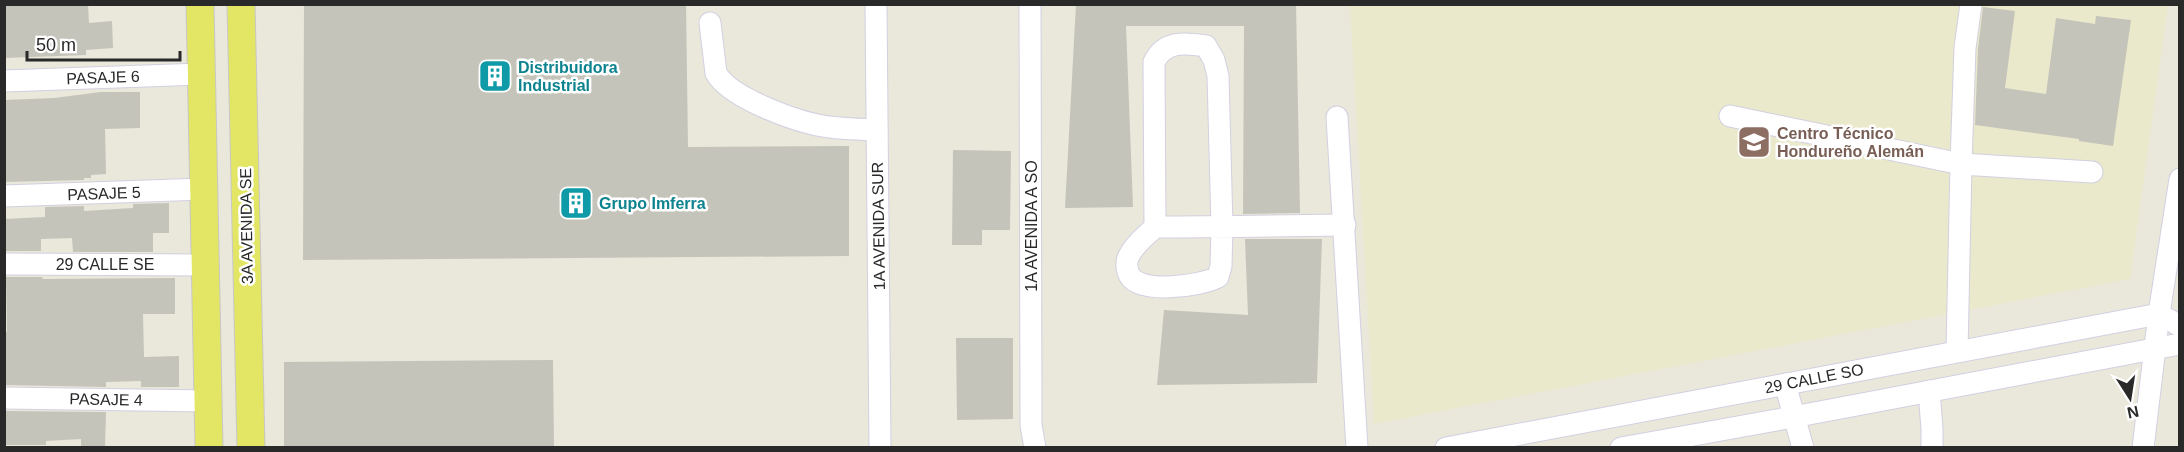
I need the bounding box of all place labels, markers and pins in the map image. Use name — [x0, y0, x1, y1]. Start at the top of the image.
building icon: Distribuidora Industrial — [477, 58, 513, 94]
place label: Distribuidora Industrial — [518, 59, 618, 94]
school or university icon: Centro Técnico Hondureño Alemán — [1736, 124, 1772, 160]
place label: Centro Técnico Hondureño Alemán — [1777, 125, 1924, 160]
building icon: Grupo Imferra — [558, 185, 594, 221]
place label: Grupo Imferra — [599, 195, 706, 212]

